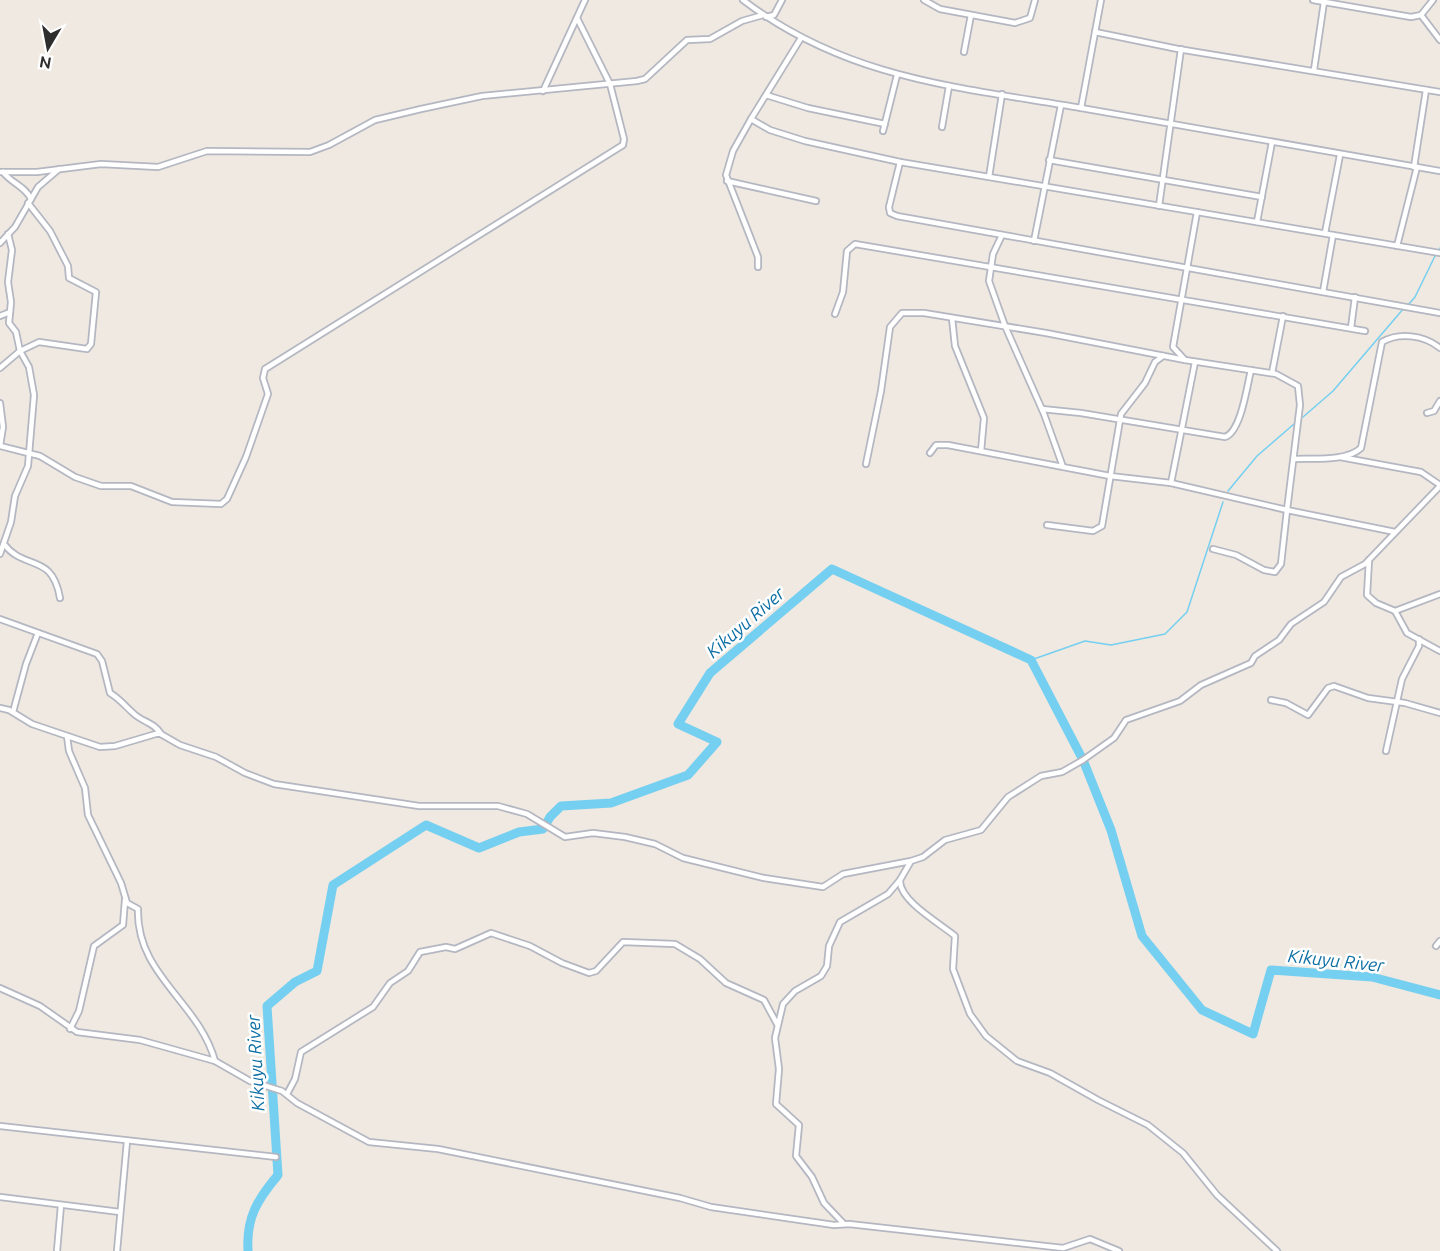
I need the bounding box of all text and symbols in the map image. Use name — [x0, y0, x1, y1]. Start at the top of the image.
north arrow — [18, 18, 78, 78]
text: N — [38, 53, 53, 73]
water label: Kikuyu River — [702, 582, 789, 661]
water label: Kikuyu River — [1287, 945, 1386, 975]
water label: Kikuyu River — [242, 1013, 268, 1112]

